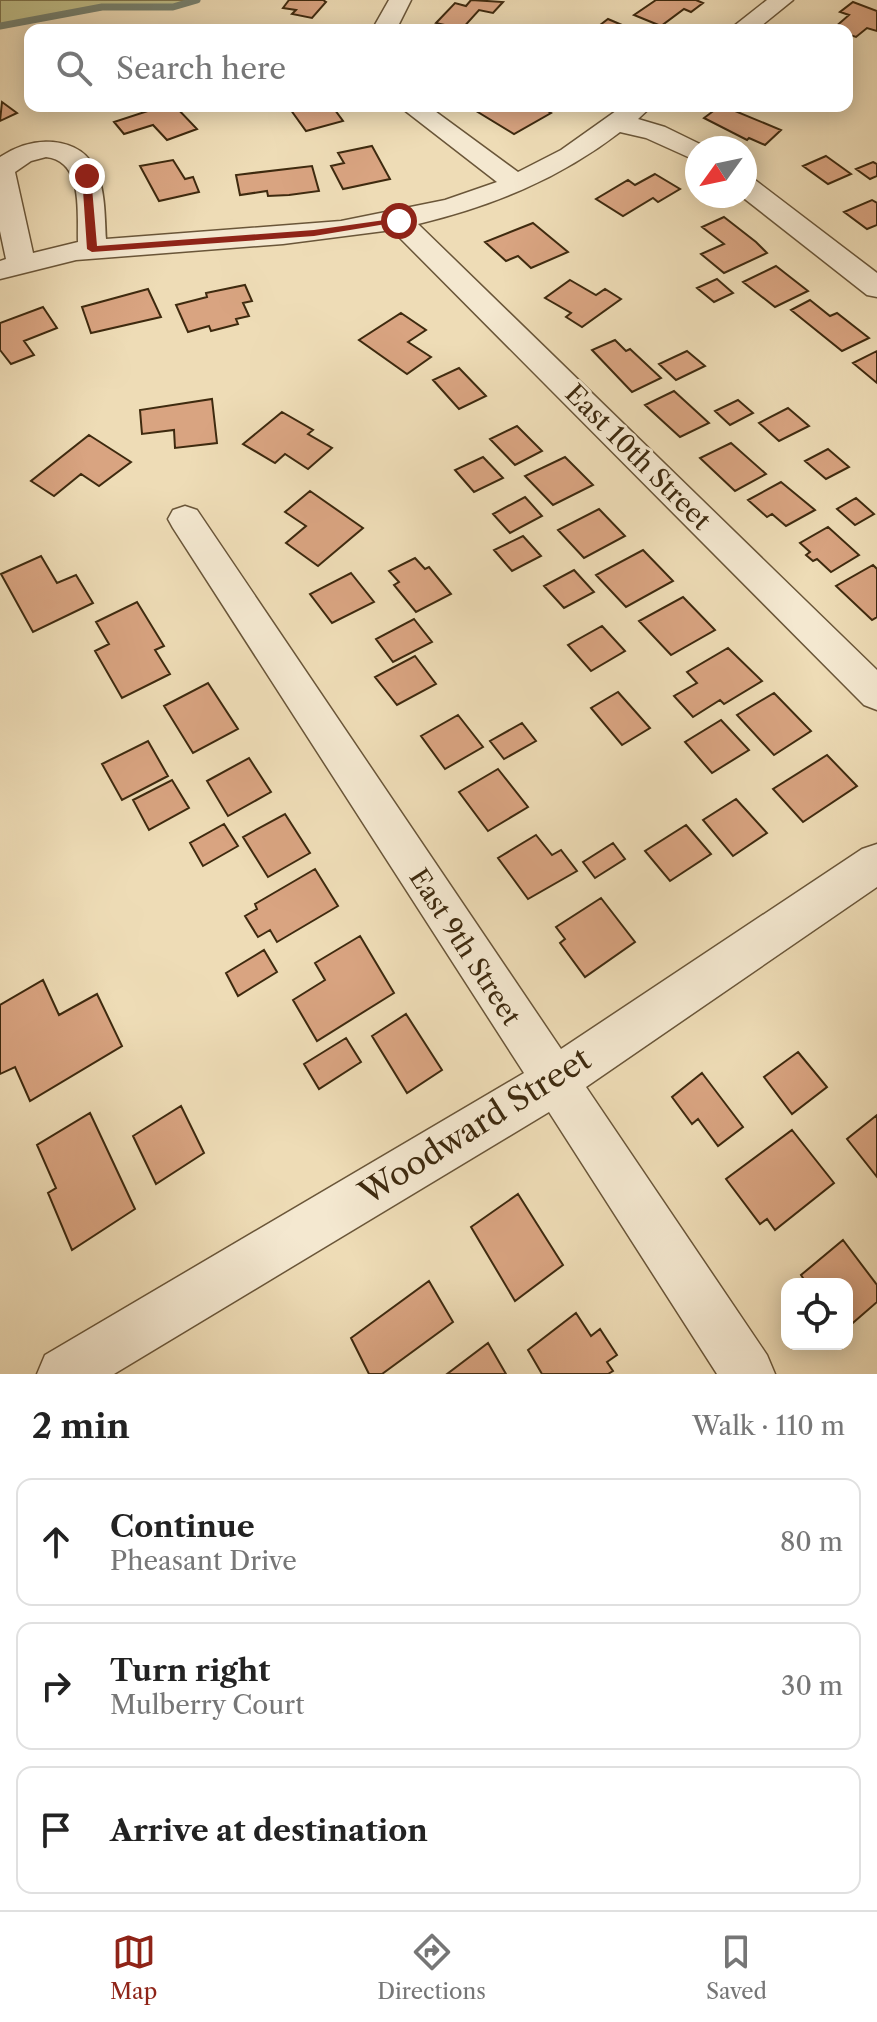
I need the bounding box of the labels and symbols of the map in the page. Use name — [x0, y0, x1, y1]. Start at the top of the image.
north arrow — [685, 136, 757, 208]
route end — [69, 158, 105, 194]
route start — [381, 203, 417, 239]
street label: East 10th Street — [559, 378, 718, 537]
street label: East 9th Street — [402, 863, 528, 1032]
street label: Woodward Street — [351, 1038, 598, 1213]

